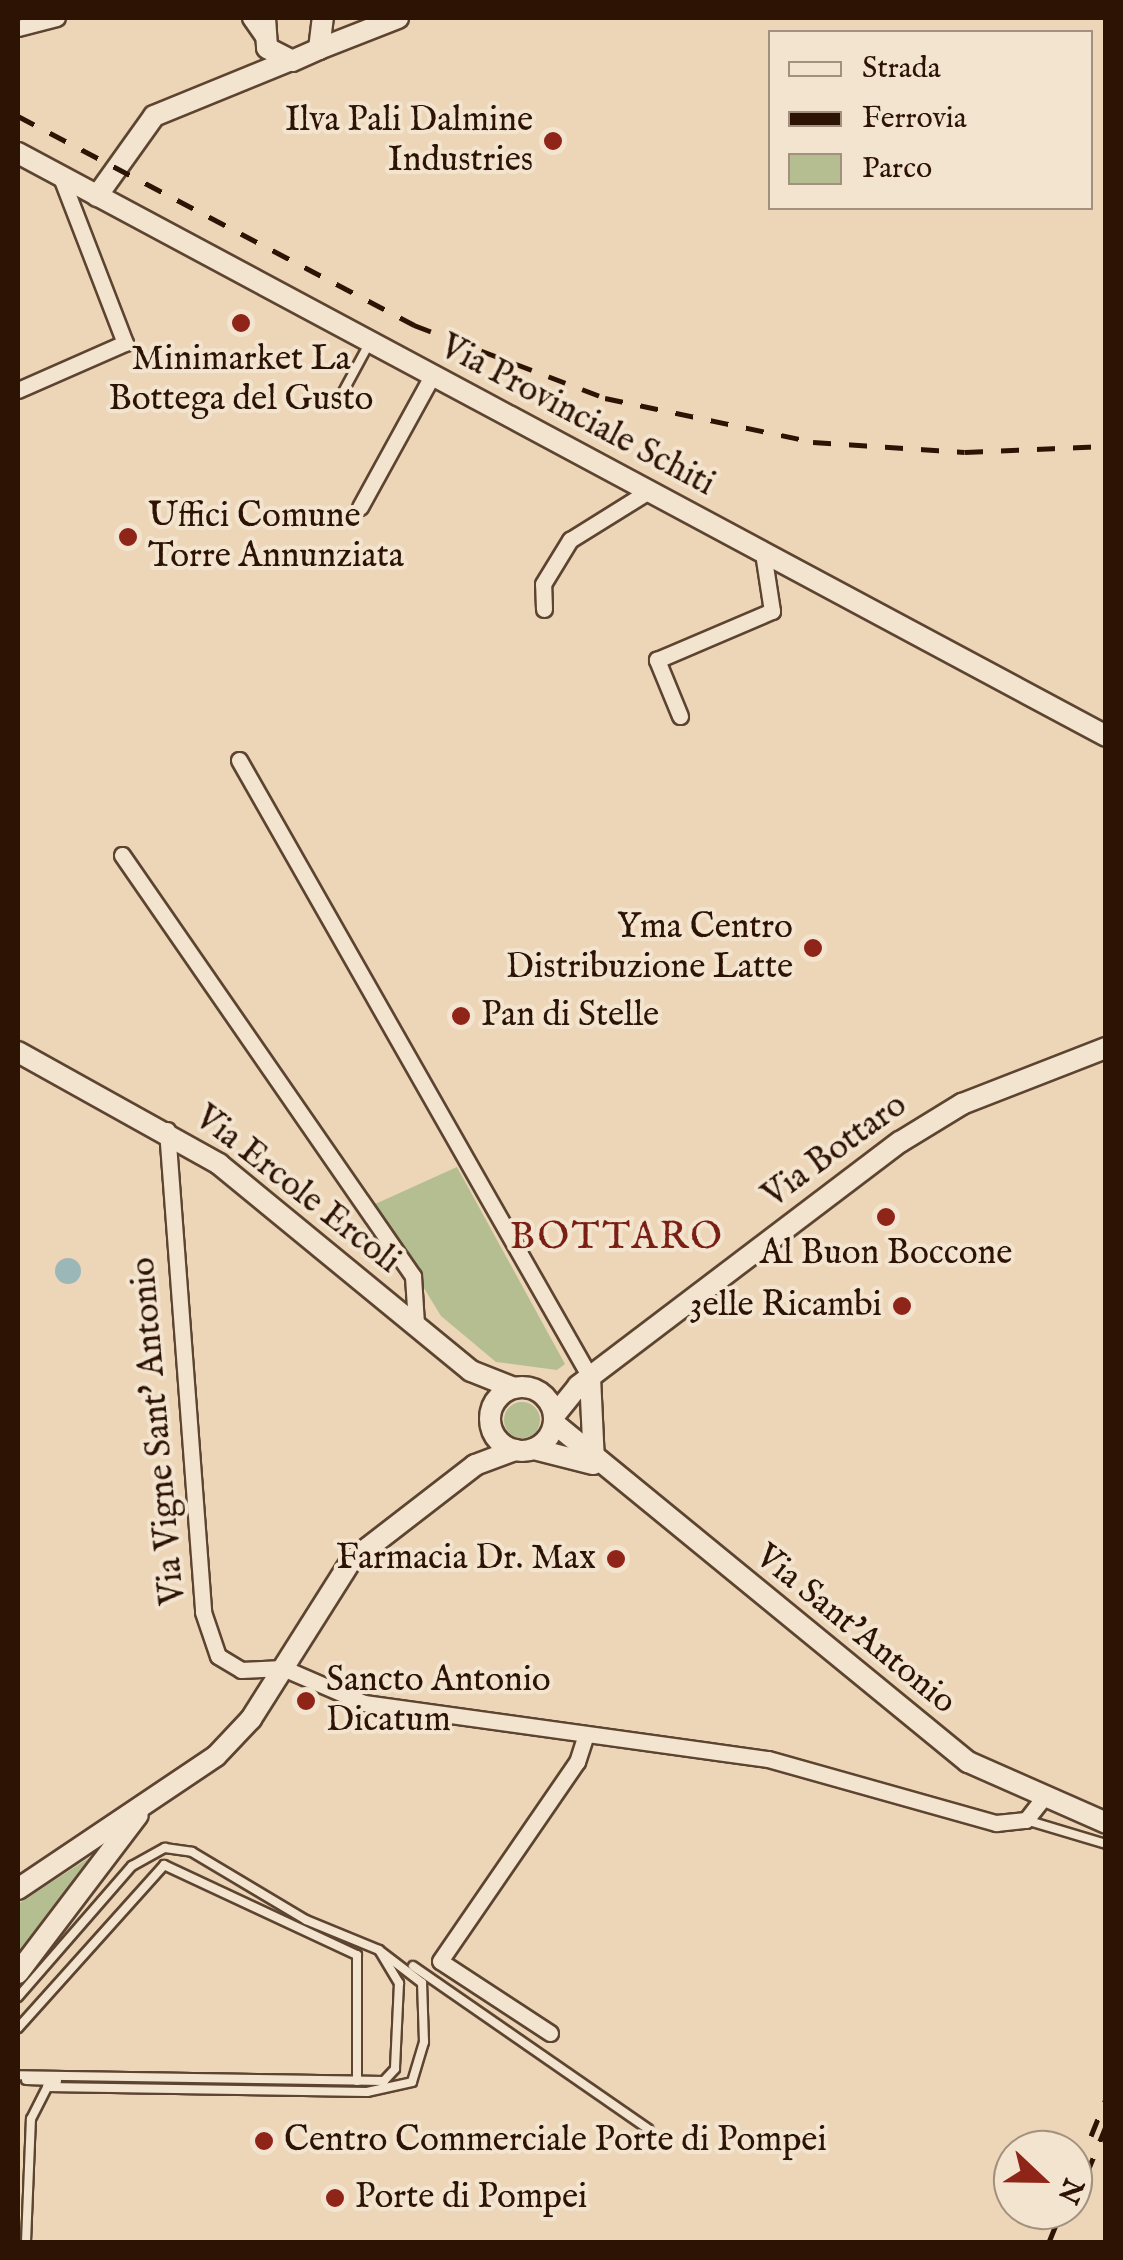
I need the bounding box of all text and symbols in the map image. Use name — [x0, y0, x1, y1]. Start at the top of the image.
legend — [768, 30, 1093, 210]
text: Strada — [862, 50, 941, 88]
place label: Ilva Pali Dalmine Industries — [285, 100, 533, 182]
text: Ferrovia — [862, 100, 967, 138]
marker: Ilva Pali Dalmine Industries — [542, 130, 564, 152]
text: Parco — [862, 150, 932, 188]
marker: Minimarket La Bottega del Gusto — [230, 312, 252, 334]
street label: Via Provinciale Schiti — [432, 326, 722, 506]
place label: Minimarket La Bottega del Gusto — [109, 339, 373, 421]
place label: Uffici Comune Torre Annunziata — [148, 496, 404, 578]
marker: Uffici Comune Torre Annunziata — [117, 526, 139, 548]
place label: Yma Centro Distribuzione Latte — [506, 907, 793, 989]
marker: Yma Centro Distribuzione Latte — [802, 937, 824, 959]
place label: Pan di Stelle — [481, 995, 659, 1037]
marker: Pan di Stelle — [450, 1005, 472, 1027]
street label: Via Bottaro — [755, 1085, 915, 1217]
street label: Via Ercole Ercoli — [186, 1097, 408, 1283]
marker: Al Buon Boccone — [875, 1206, 897, 1228]
district label: BOTTARO — [510, 1216, 724, 1262]
place label: Al Buon Boccone — [760, 1233, 1012, 1275]
street label: Via Vigne Sant' Antonio — [123, 1255, 195, 1607]
place label: 3elle Ricambi — [689, 1285, 882, 1327]
marker: 3elle Ricambi — [891, 1295, 913, 1317]
street label: Via Sant'Antonio — [746, 1536, 964, 1724]
place label: Farmacia Dr. Max — [336, 1538, 596, 1580]
marker: Farmacia Dr. Max — [605, 1548, 627, 1570]
place label: Sancto Antonio Dicatum — [326, 1660, 551, 1742]
marker: Sancto Antonio Dicatum — [295, 1690, 317, 1712]
place label: Centro Commerciale Porte di Pompei — [284, 2120, 827, 2162]
marker: Centro Commerciale Porte di Pompei — [253, 2130, 275, 2152]
north arrow — [993, 2130, 1093, 2230]
text: N — [1049, 2173, 1090, 2208]
place label: Porte di Pompei — [355, 2177, 587, 2219]
marker: Porte di Pompei — [324, 2187, 346, 2209]

